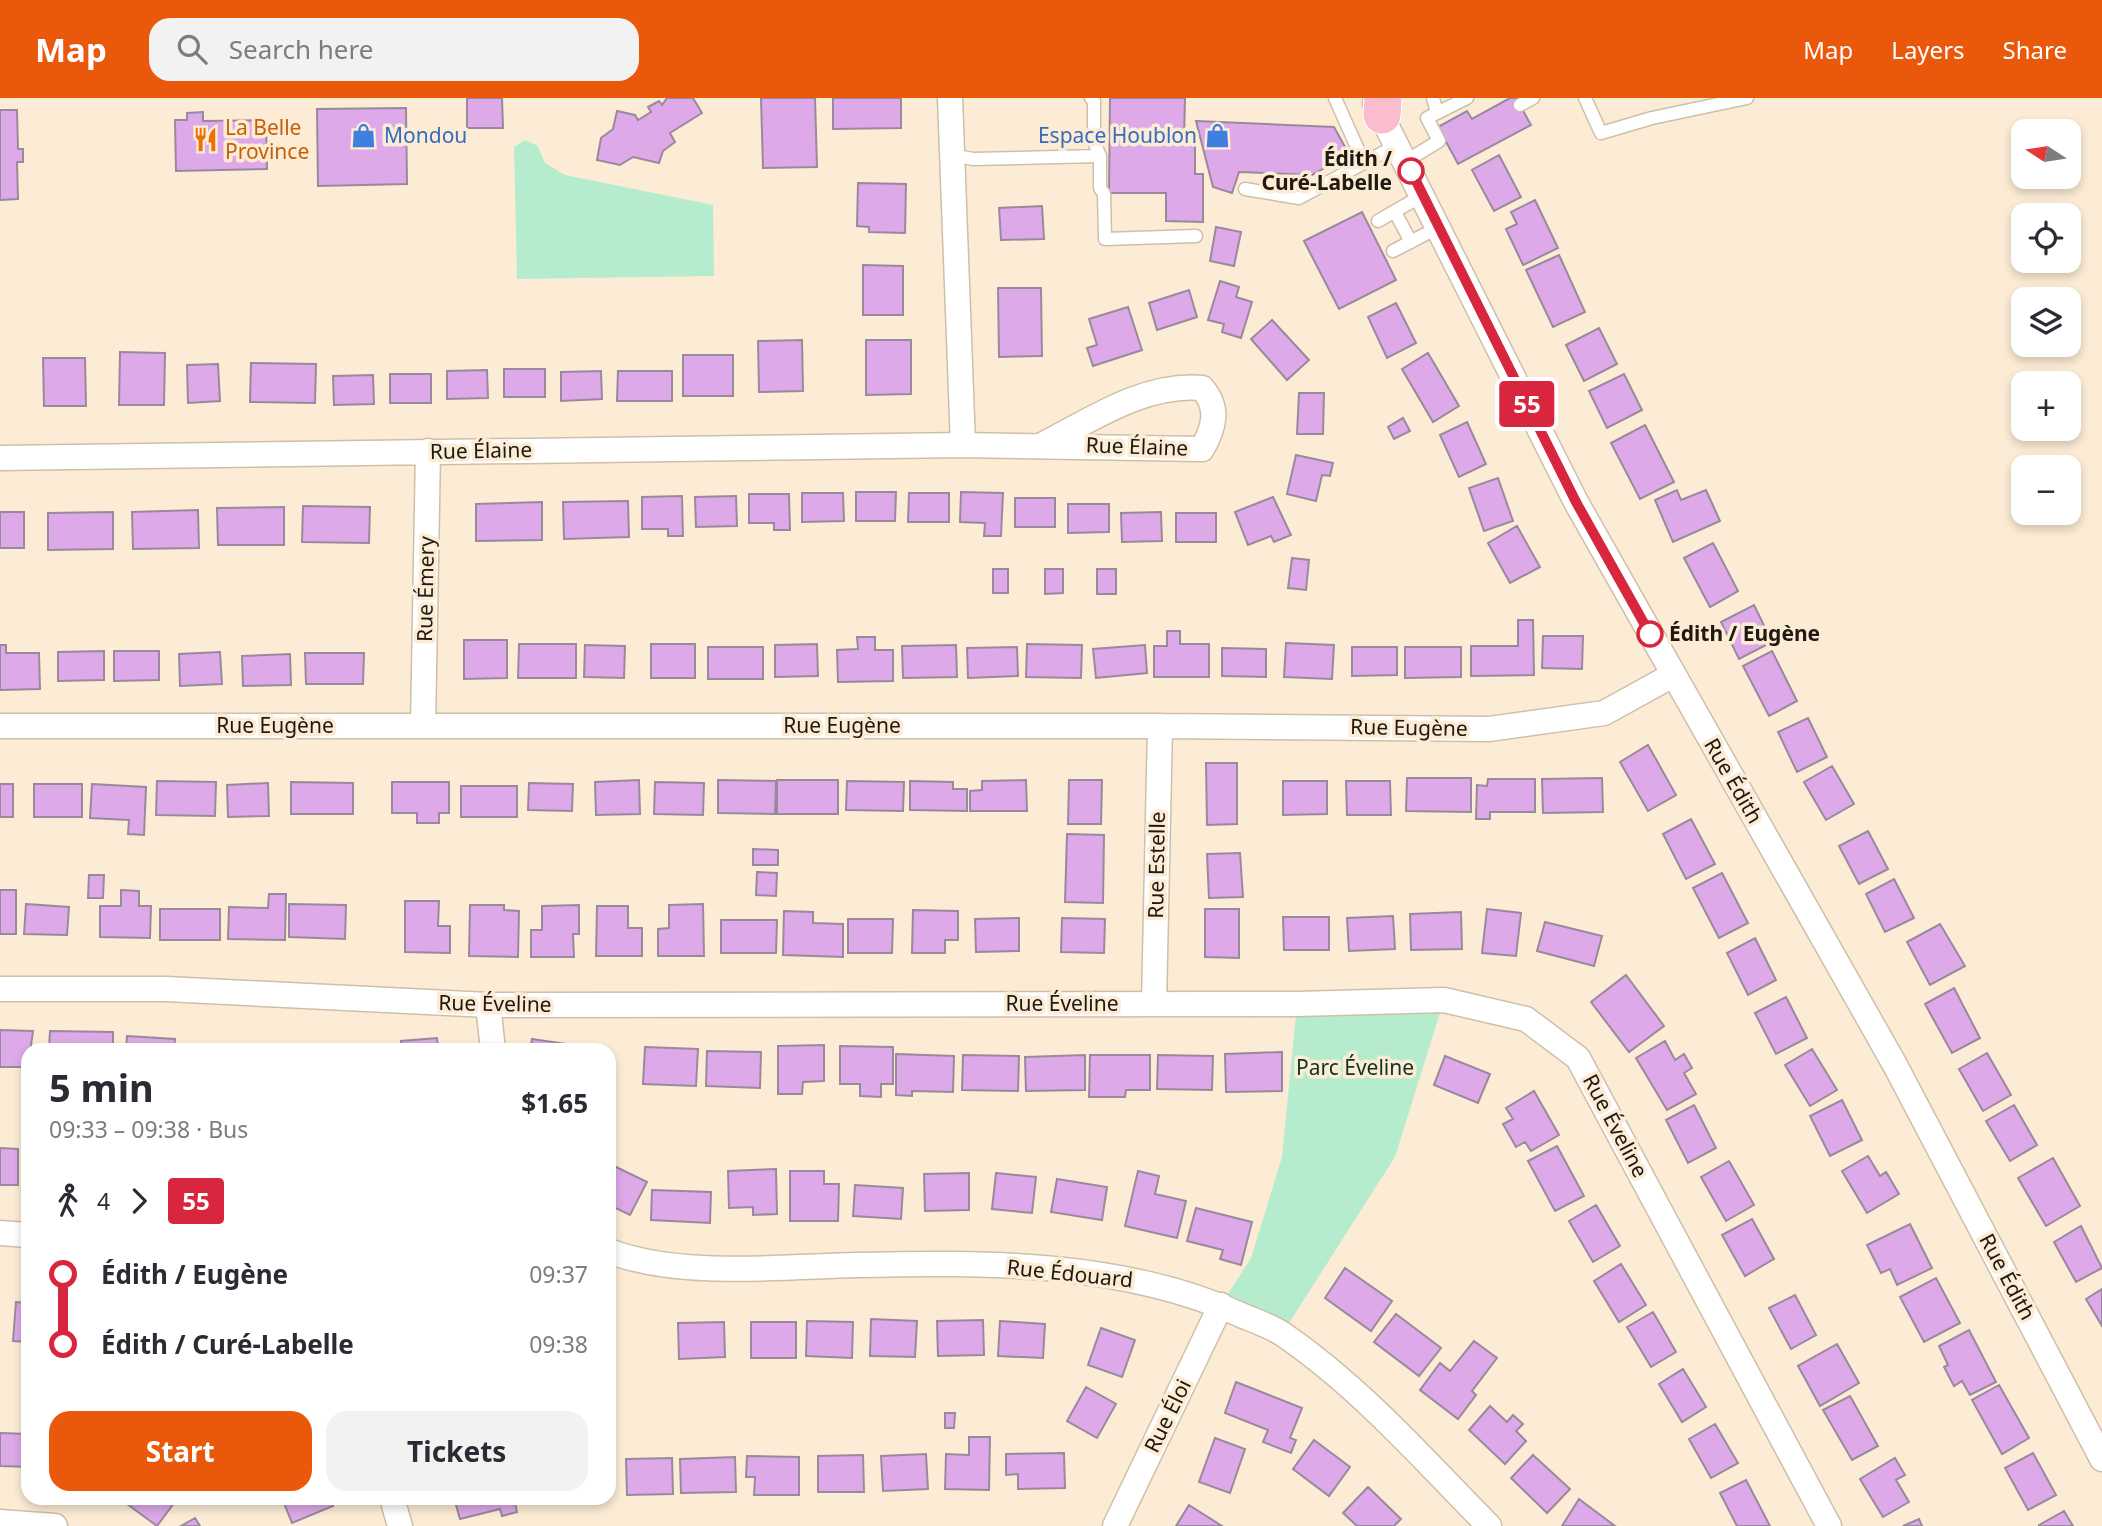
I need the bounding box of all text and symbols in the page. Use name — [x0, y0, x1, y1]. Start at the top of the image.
search box — [149, 18, 639, 81]
text: Map — [35, 27, 107, 72]
icon: search — [173, 30, 211, 68]
text: Search here — [229, 31, 373, 67]
text: Map — [1803, 33, 1853, 66]
text: Layers — [1891, 33, 1965, 66]
text: Share — [2003, 33, 2067, 66]
place label: La Belle Province — [225, 113, 309, 165]
north arrow — [2011, 119, 2081, 189]
map controls — [2011, 119, 2081, 525]
place label: Mondou — [384, 121, 467, 149]
place label: Espace Houblon — [1038, 121, 1197, 149]
shop icon: Mondou — [350, 122, 378, 150]
shop icon: Espace Houblon — [1203, 122, 1231, 150]
restaurant icon: La Belle Province — [191, 126, 219, 154]
place label: Édith / Curé-Labelle — [1261, 144, 1392, 196]
marker: Édith / Curé-Labelle — [1398, 158, 1424, 184]
button: locate — [2011, 203, 2081, 273]
button: layers — [2011, 287, 2081, 357]
button: + — [2011, 371, 2081, 441]
line badge: 55 — [1496, 381, 1558, 427]
text: 55 — [1513, 387, 1541, 420]
street label: Rue Élaine — [1085, 430, 1189, 462]
street label: Rue Élaine — [430, 435, 532, 465]
button: − — [2011, 455, 2081, 525]
street label: Rue Émery — [410, 536, 440, 642]
place label: Édith / Eugène — [1669, 619, 1820, 647]
marker: Édith / Eugène — [1637, 621, 1663, 647]
street label: Rue Eugène — [216, 711, 334, 739]
street label: Rue Eugène — [783, 711, 901, 739]
street label: Rue Eugène — [1350, 712, 1468, 742]
street label: Rue Édith — [1698, 733, 1769, 828]
street label: Rue Estelle — [1141, 811, 1171, 919]
street label: Rue Éveline — [438, 988, 552, 1018]
street label: Rue Éveline — [1005, 989, 1119, 1017]
park label: Parc Éveline — [1296, 1053, 1414, 1081]
text: 5 min — [49, 1061, 154, 1113]
street label: Rue Éveline — [1577, 1069, 1655, 1182]
text: $1.65 — [521, 1085, 588, 1121]
text: 09:33 – 09:38 · Bus — [49, 1113, 248, 1145]
icon: walk — [49, 1182, 87, 1220]
icon: forward — [120, 1182, 158, 1220]
text: 55 — [182, 1184, 210, 1217]
text: 4 — [97, 1185, 110, 1217]
street label: Rue Édith — [1973, 1228, 2042, 1325]
street label: Rue Édouard — [1006, 1252, 1135, 1294]
text: Édith / Eugène — [101, 1256, 288, 1292]
text: 09:37 — [529, 1258, 588, 1290]
text: Édith / Curé-Labelle — [101, 1326, 354, 1362]
text: 09:38 — [529, 1328, 588, 1360]
street label: Rue Éloi — [1137, 1374, 1197, 1457]
button: Start — [49, 1411, 312, 1491]
button: Tickets — [326, 1411, 588, 1491]

